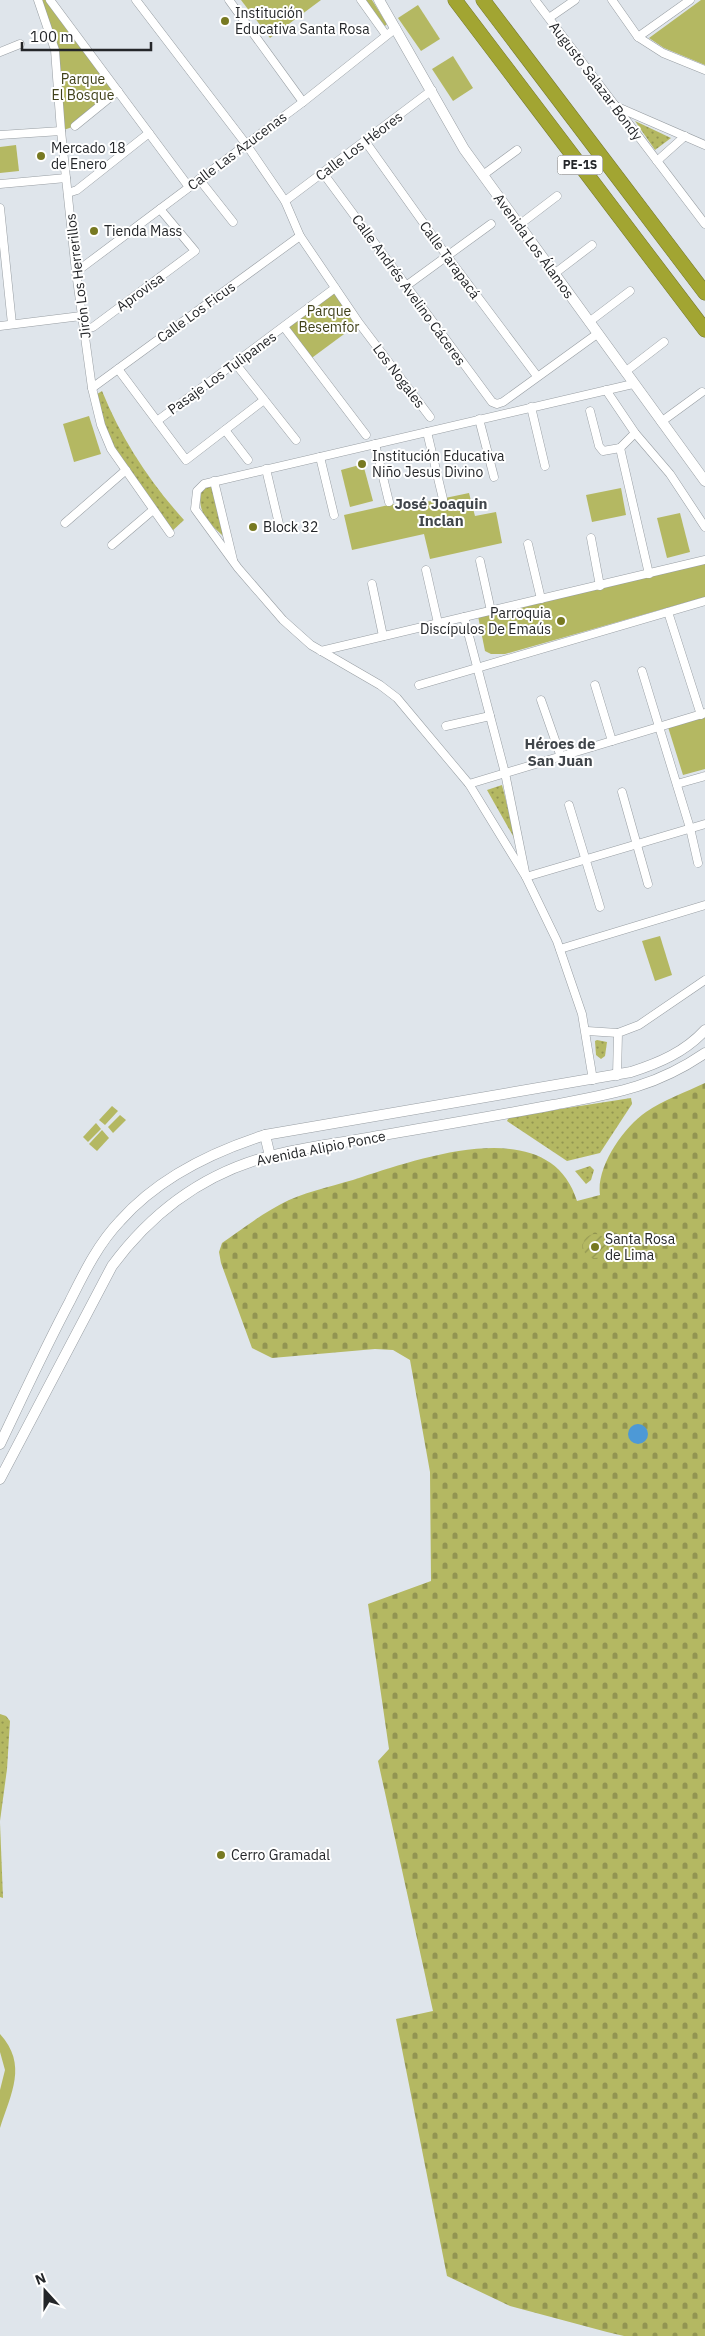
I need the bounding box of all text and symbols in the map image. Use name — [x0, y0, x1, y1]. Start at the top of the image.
place label: Institución Educativa Santa Rosa — [235, 4, 370, 38]
marker: Institución Educativa Santa Rosa — [219, 15, 231, 27]
street label: Augusto Salazar Bondy — [545, 18, 647, 144]
scale bar — [22, 20, 151, 52]
text: 100 m — [30, 27, 74, 46]
park label: Parque El Bosque — [52, 70, 115, 104]
street label: Calle Los Héores — [312, 107, 406, 185]
street label: Calle Las Azucenas — [184, 108, 290, 194]
place label: Mercado 18 de Enero — [51, 139, 126, 173]
marker: Mercado 18 de Enero — [35, 150, 47, 162]
road number: PE-1S — [558, 156, 602, 174]
street label: Avenida Los Álamos — [490, 189, 579, 302]
street label: Calle Andrés Avelino Cáceres — [348, 211, 470, 369]
street label: Jirón Los Herrerillos — [61, 212, 95, 340]
street label: Calle Tarapacá — [416, 218, 485, 303]
place label: Tienda Mass — [104, 222, 183, 240]
marker: Tienda Mass — [88, 225, 100, 237]
street label: Aprovisa — [113, 268, 168, 315]
street label: Calle Los Ficus — [153, 277, 239, 347]
park label: Parque Besemfor — [298, 302, 360, 336]
street label: Pasaje Los Tulipanes — [164, 327, 280, 419]
street label: Los Nogales — [369, 340, 429, 412]
place label: Institución Educativa Niño Jesus Divino — [372, 447, 505, 481]
marker: Institución Educativa Niño Jesus Divino — [356, 458, 368, 470]
district label: José Joaquin Inclan — [394, 494, 488, 530]
place label: Block 32 — [263, 518, 318, 536]
marker: Block 32 — [247, 521, 259, 533]
place label: Parroquia Discípulos De Emaús — [420, 604, 552, 638]
marker: Parroquia Discípulos De Emaús — [555, 615, 567, 627]
district label: Héroes de San Juan — [525, 734, 595, 770]
street label: Avenida Alipio Ponce — [255, 1127, 387, 1169]
place label: Santa Rosa de Lima — [605, 1230, 676, 1264]
marker: Santa Rosa de Lima — [589, 1241, 601, 1253]
place label: Cerro Gramadal — [231, 1846, 330, 1864]
marker: Cerro Gramadal — [215, 1849, 227, 1861]
north arrow — [20, 2266, 70, 2316]
text: N — [32, 2269, 48, 2289]

